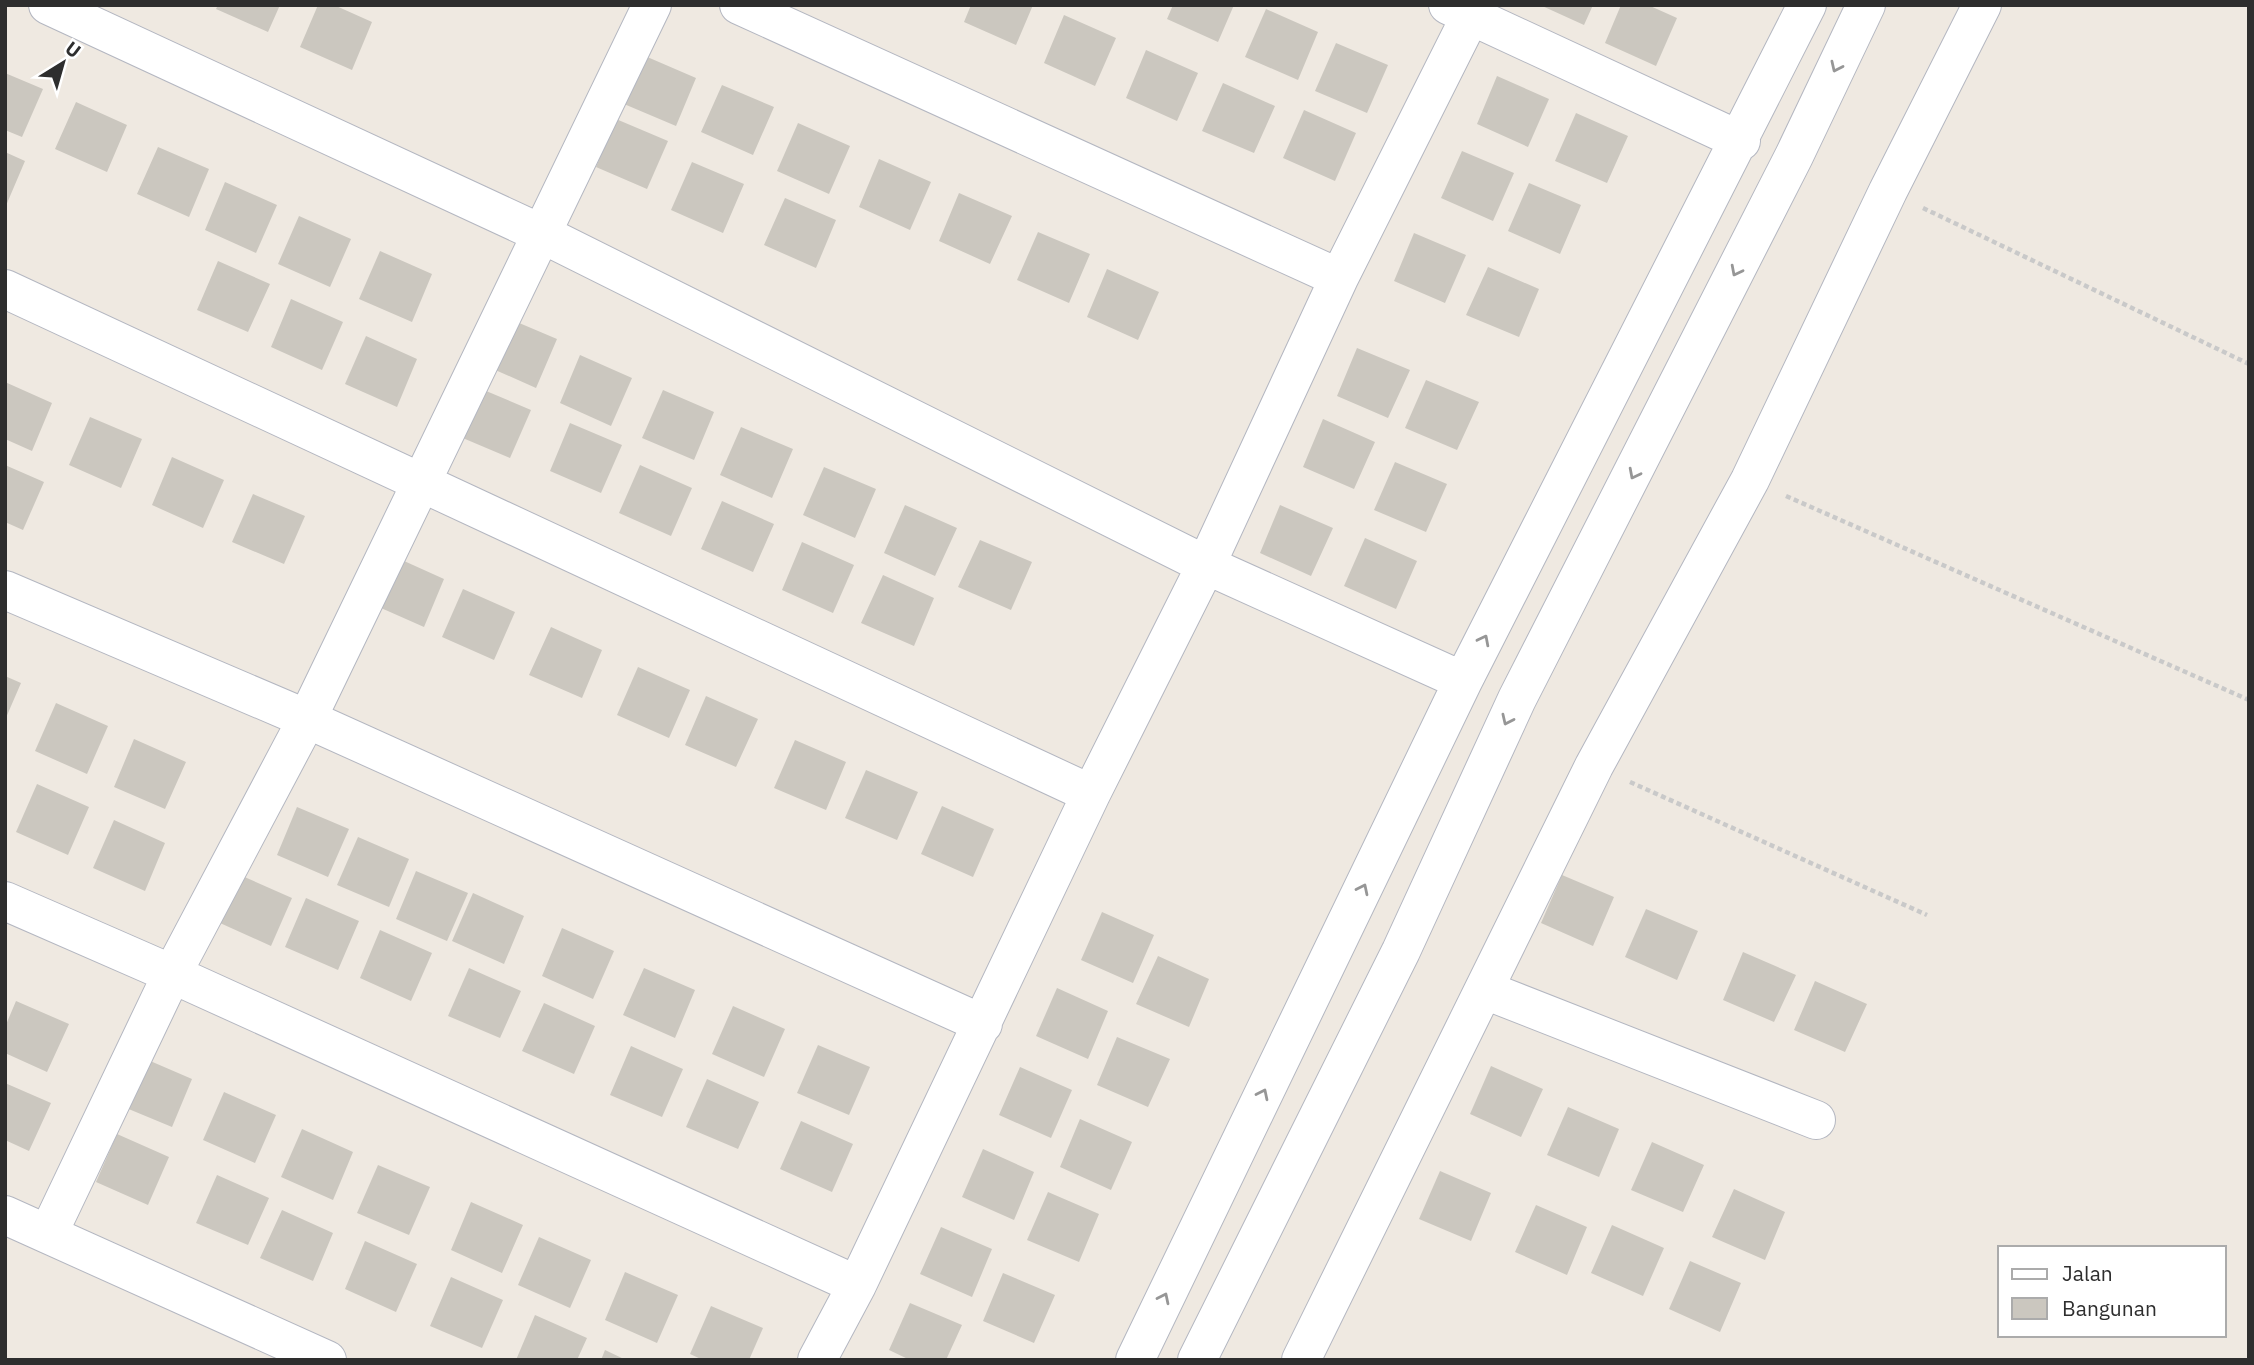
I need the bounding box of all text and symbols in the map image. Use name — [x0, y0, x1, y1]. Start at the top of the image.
north arrow — [28, 28, 98, 98]
text: U — [61, 36, 86, 63]
one-way arrow — [1831, 60, 1845, 72]
one-way arrow — [1731, 264, 1745, 276]
one-way arrow — [1628, 467, 1642, 479]
one-way arrow — [1476, 635, 1489, 647]
one-way arrow — [1502, 713, 1516, 725]
one-way arrow — [1354, 884, 1368, 896]
one-way arrow — [1255, 1089, 1269, 1101]
legend — [1998, 1246, 2226, 1337]
text: Jalan — [2062, 1259, 2113, 1287]
one-way arrow — [1156, 1293, 1170, 1305]
text: Bangunan — [2062, 1294, 2157, 1322]

